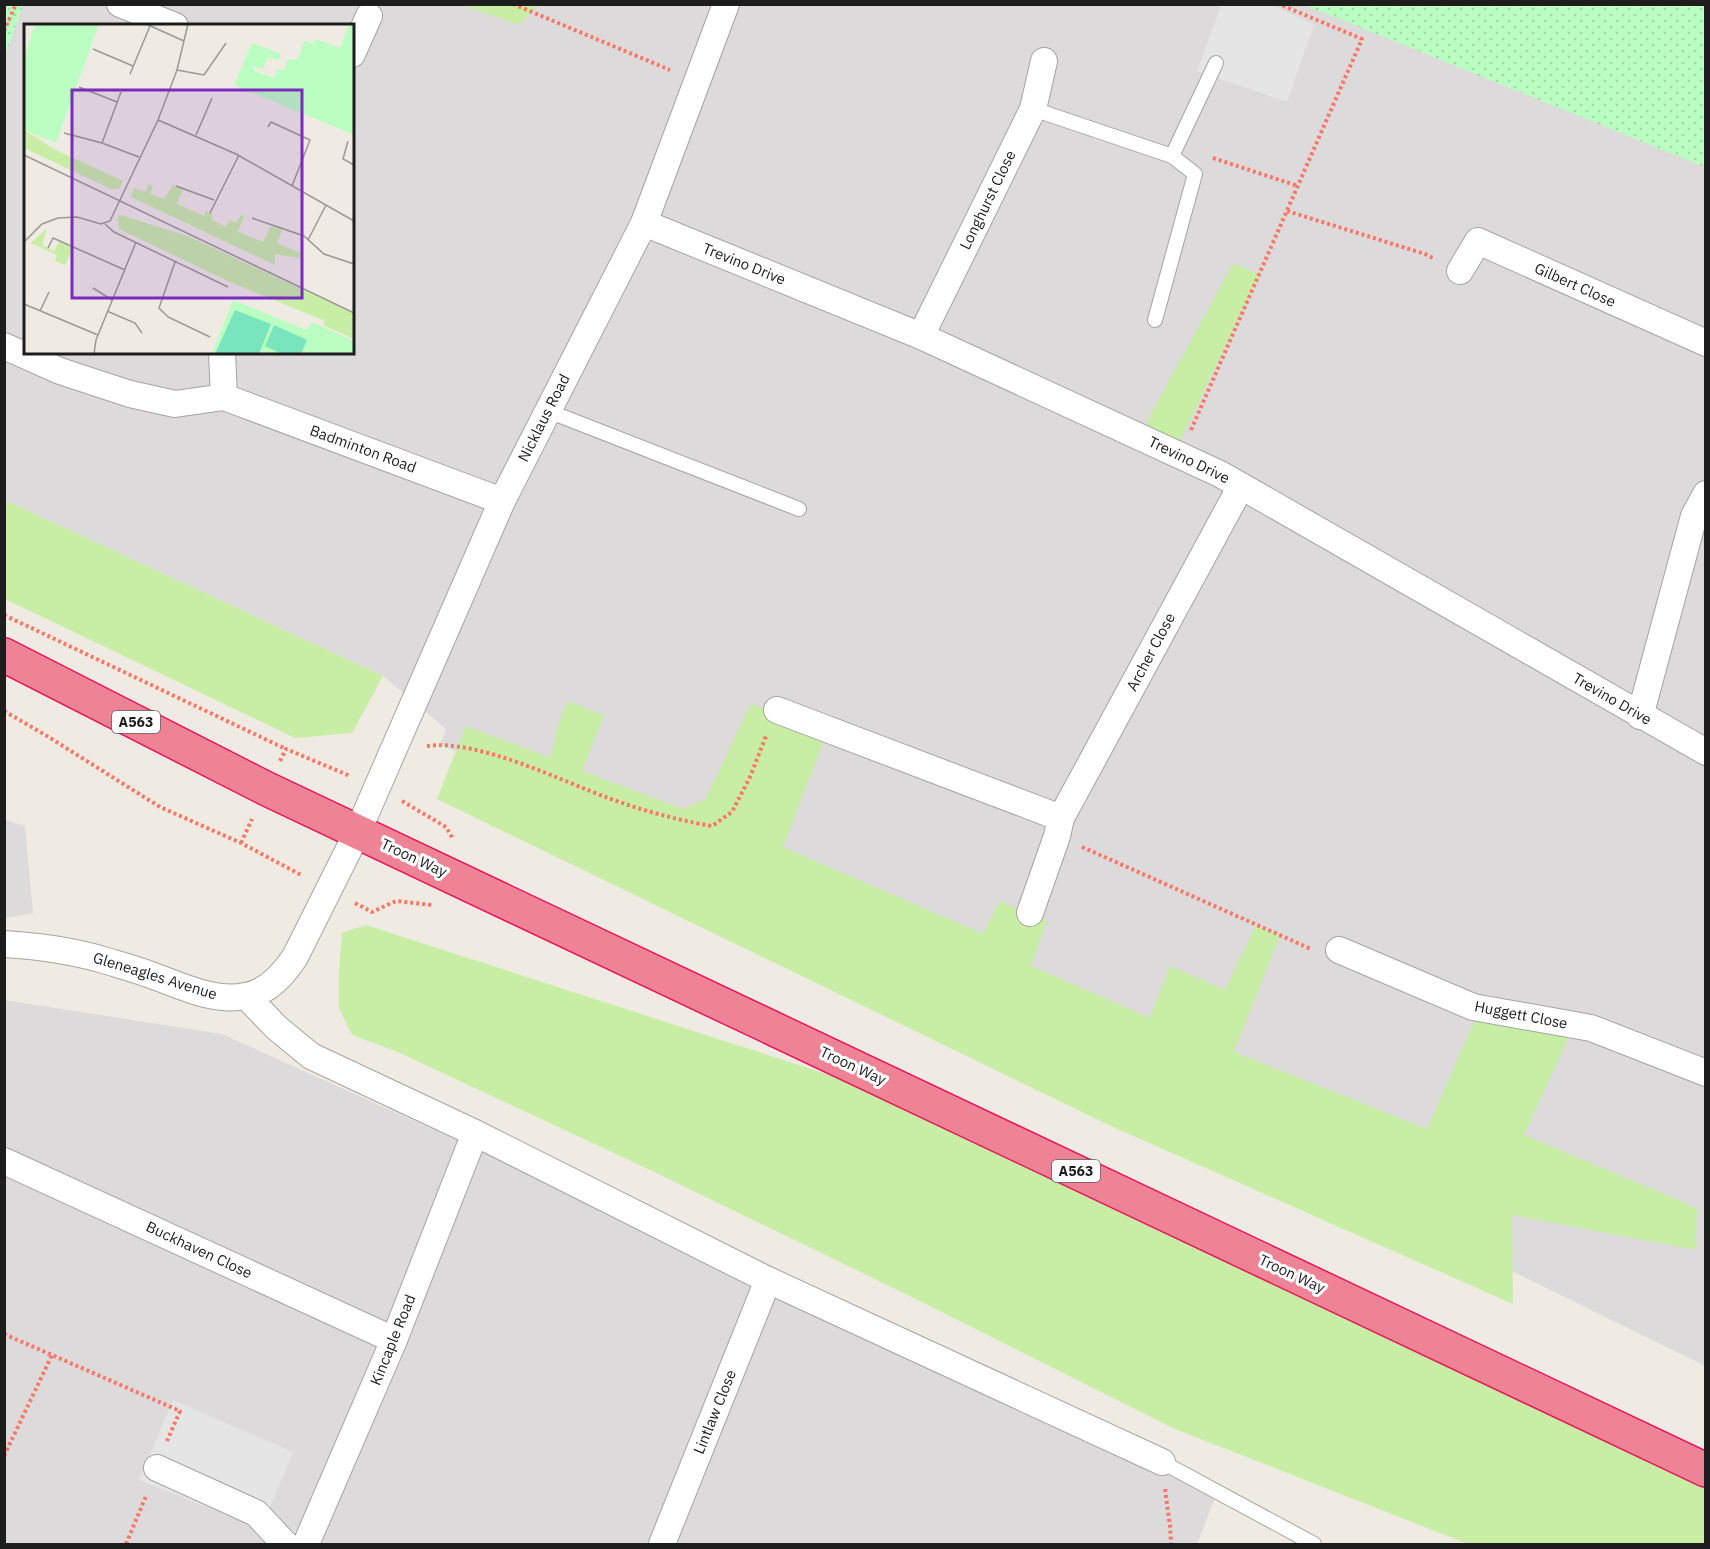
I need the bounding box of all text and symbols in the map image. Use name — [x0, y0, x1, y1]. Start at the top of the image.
inset map — [24, 24, 354, 354]
street label: Longhurst Close — [955, 147, 1020, 253]
street label: Trevino Drive — [700, 238, 788, 289]
street label: Gilbert Close — [1532, 258, 1619, 311]
street label: Nicklaus Road — [513, 371, 574, 465]
street label: Badminton Road — [307, 420, 419, 477]
street label: Trevino Drive — [1146, 432, 1233, 487]
street label: Archer Close — [1122, 609, 1179, 694]
street label: Trevino Drive — [1569, 668, 1655, 729]
road number: A563 — [112, 711, 160, 733]
street label: Troon Way — [378, 834, 451, 881]
street label: Gleneagles Avenue — [91, 948, 219, 1003]
street label: Huggett Close — [1473, 996, 1569, 1033]
street label: Troon Way — [817, 1042, 890, 1089]
road number: A563 — [1052, 1160, 1100, 1182]
street label: Buckhaven Close — [143, 1217, 255, 1282]
street label: Troon Way — [1256, 1250, 1329, 1297]
street label: Kincaple Road — [366, 1292, 419, 1388]
street label: Lintlaw Close — [689, 1367, 740, 1457]

